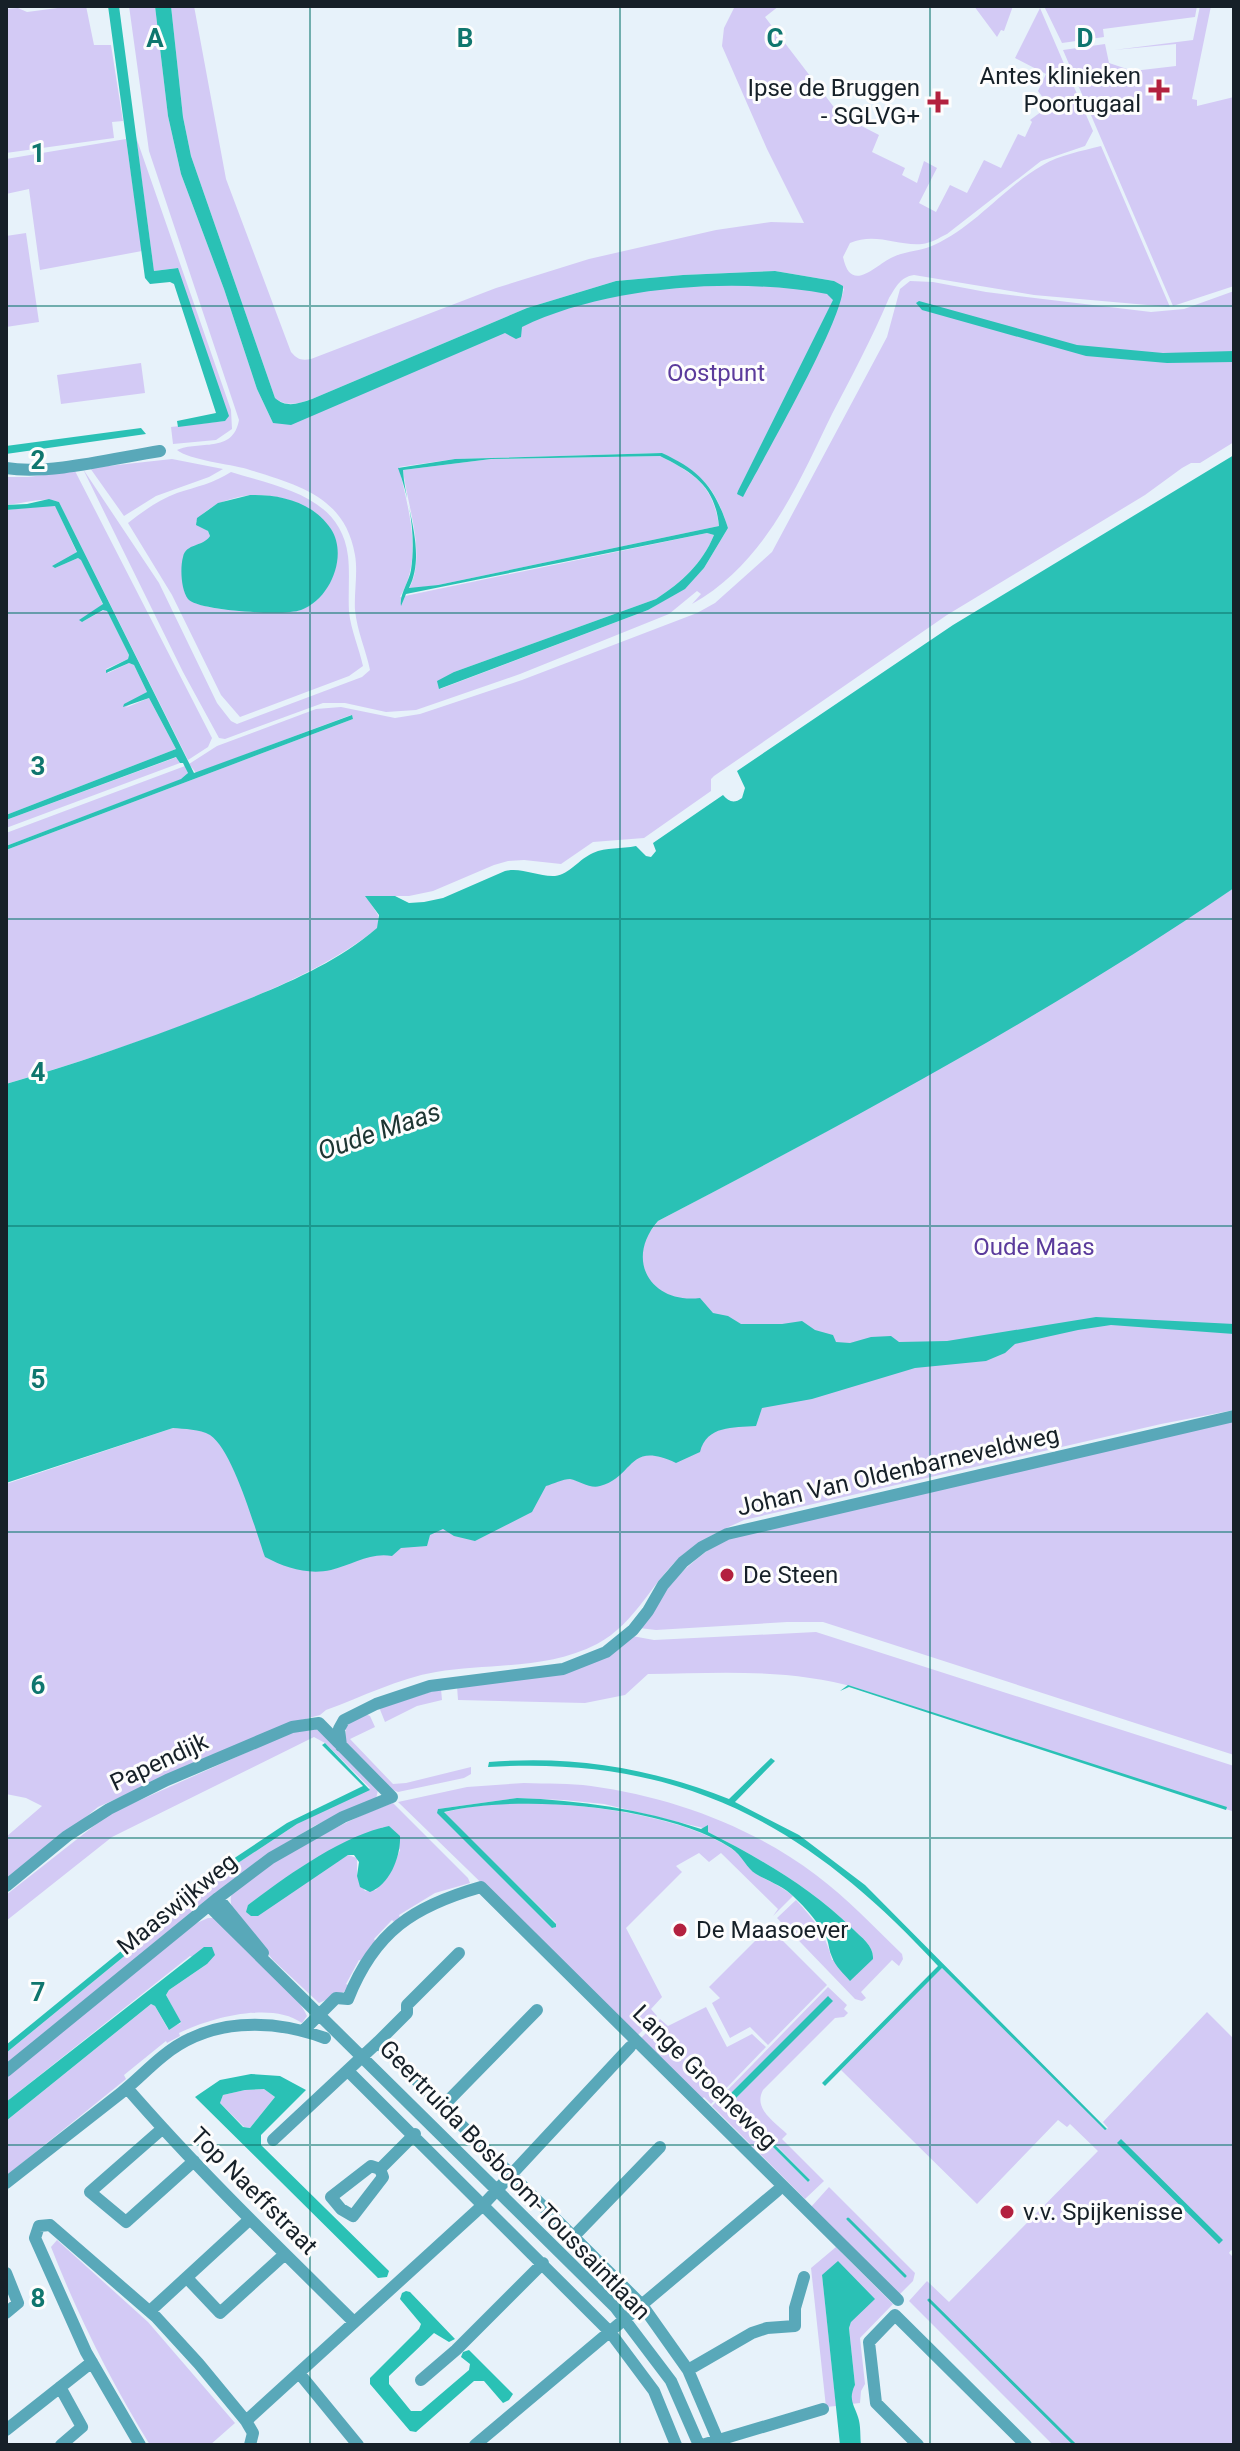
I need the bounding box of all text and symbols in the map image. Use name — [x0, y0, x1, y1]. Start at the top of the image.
text: A — [146, 23, 164, 53]
text: B — [457, 23, 473, 53]
text: C — [766, 23, 784, 53]
text: D — [1077, 23, 1093, 53]
place label: Antes klinieken Poortugaal — [980, 62, 1141, 118]
place label: Ipse de Bruggen - SGLVG+ — [747, 74, 920, 130]
marker: Antes klinieken Poortugaal — [1148, 79, 1170, 101]
marker: Ipse de Bruggen - SGLVG+ — [927, 91, 949, 113]
text: 1 — [31, 138, 45, 168]
park label: Oostpunt — [667, 359, 765, 387]
text: 2 — [31, 445, 45, 475]
text: 3 — [31, 751, 45, 781]
text: 4 — [31, 1057, 46, 1087]
water label: Oude Maas — [314, 1096, 444, 1166]
park label: Oude Maas — [973, 1233, 1095, 1261]
text: 5 — [31, 1364, 45, 1394]
street label: Johan Van Oldenbarneveldweg — [734, 1420, 1062, 1522]
place label: De Steen — [743, 1561, 838, 1589]
marker: De Steen — [718, 1566, 736, 1584]
text: 6 — [31, 1670, 46, 1700]
street label: Papendijk — [106, 1727, 213, 1797]
street label: Maaswijkweg — [112, 1847, 242, 1961]
place label: De Maasoever — [696, 1916, 848, 1944]
marker: De Maasoever — [671, 1921, 689, 1939]
text: 7 — [31, 1977, 45, 2007]
street label: Lange Groeneweg — [627, 1999, 783, 2155]
street label: Geertruida Bosboom-Toussaintlaan — [374, 2034, 656, 2326]
street label: Top Naeffstraat — [185, 2122, 323, 2260]
place label: v.v. Spijkenisse — [1023, 2198, 1183, 2226]
marker: v.v. Spijkenisse — [998, 2203, 1016, 2221]
text: 8 — [31, 2283, 45, 2313]

